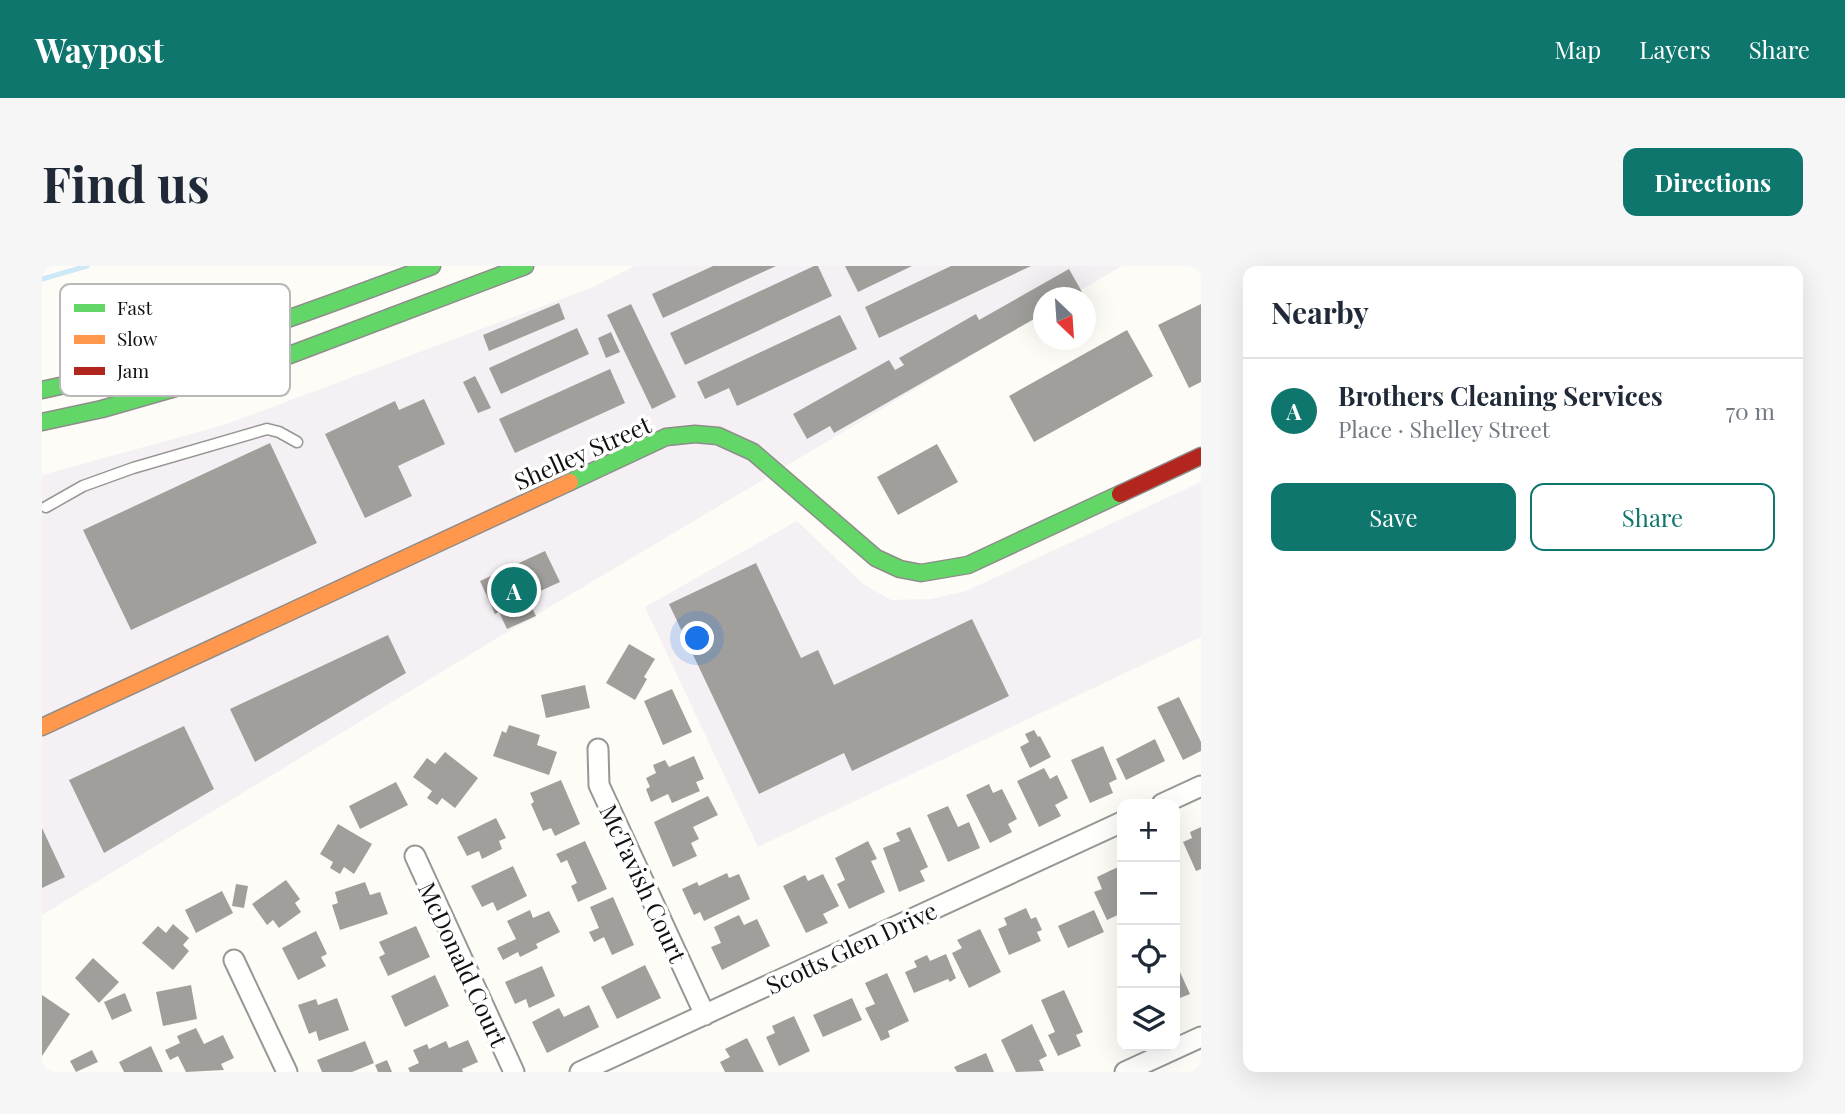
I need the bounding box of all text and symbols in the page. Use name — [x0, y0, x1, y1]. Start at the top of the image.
text: Waypost — [35, 27, 164, 71]
text: Map — [1555, 33, 1601, 65]
text: Layers — [1639, 33, 1711, 65]
text: Share — [1749, 33, 1810, 65]
button: Directions — [1623, 148, 1803, 216]
text: Find us — [42, 150, 210, 215]
legend — [60, 284, 290, 396]
north arrow — [1033, 287, 1096, 350]
text: Nearby — [1271, 292, 1369, 332]
text: Fast — [117, 294, 153, 320]
text: Slow — [117, 325, 158, 351]
text: Jam — [116, 357, 149, 383]
text: Brothers Cleaning Services — [1338, 378, 1663, 413]
text: A — [1286, 395, 1302, 426]
text: 70 m — [1726, 395, 1775, 426]
street label: Shelley Street — [509, 407, 656, 496]
text: Place · Shelley Street — [1338, 413, 1550, 444]
button: Save — [1271, 483, 1516, 551]
button: Share — [1530, 483, 1775, 551]
pin: A — [491, 564, 537, 616]
your location — [680, 621, 714, 655]
street label: McTavish Court — [593, 799, 695, 968]
map controls — [1117, 799, 1180, 1051]
button: + — [1117, 799, 1180, 862]
button: − — [1117, 862, 1180, 925]
street label: McDonald Court — [412, 876, 516, 1052]
street label: Scotts Glen Drive — [760, 893, 942, 1001]
button: locate — [1117, 925, 1180, 988]
button: layers — [1117, 988, 1180, 1051]

